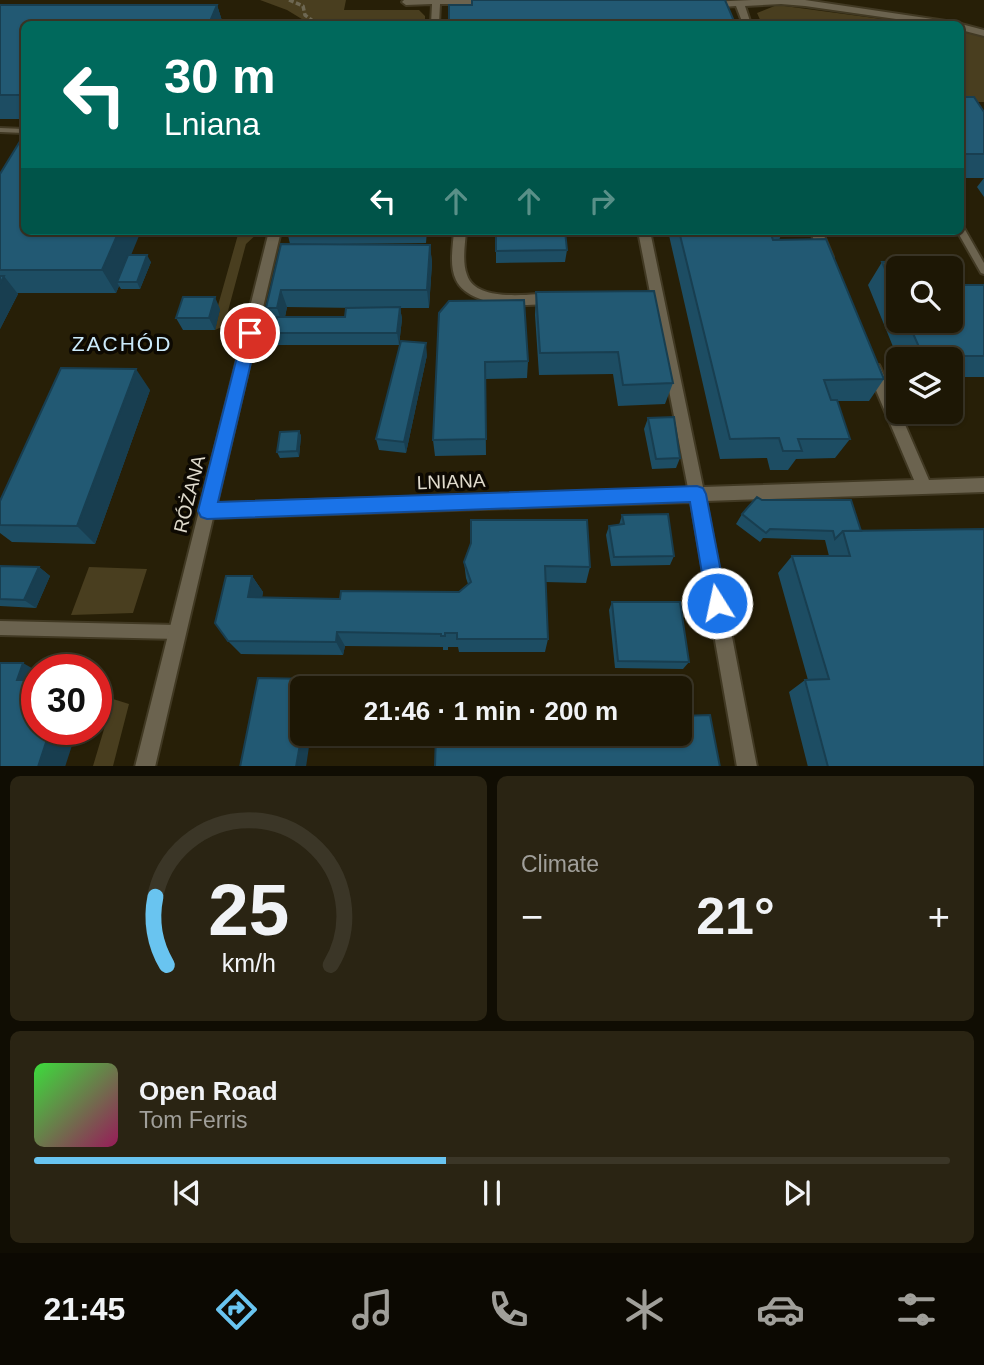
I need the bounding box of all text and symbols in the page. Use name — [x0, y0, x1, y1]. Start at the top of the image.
icon: left — [49, 49, 140, 140]
text: 30 m — [164, 49, 276, 103]
text: Lniana — [164, 106, 260, 142]
icon: left — [364, 182, 402, 220]
icon: ahead — [437, 182, 475, 220]
icon: ahead — [510, 182, 548, 220]
icon: right — [583, 182, 621, 220]
map controls — [886, 256, 963, 424]
button: search — [886, 256, 963, 333]
pin — [220, 303, 280, 363]
icon: arrive — [231, 314, 269, 352]
district label: ZACHÓD — [72, 332, 172, 355]
button: layers — [886, 347, 963, 424]
street label: RÓŻANA — [170, 453, 209, 535]
street label: LNIANA — [416, 470, 486, 493]
position arrow — [680, 566, 754, 640]
speed limit sign: 30 — [21, 654, 112, 745]
text: 21:46 · 1 min · 200 m — [364, 696, 618, 726]
text: Climate — [521, 851, 599, 877]
text: 25 — [208, 869, 289, 950]
text: 21° — [696, 887, 775, 945]
text: − — [521, 896, 543, 938]
text: + — [928, 896, 950, 938]
text: km/h — [221, 948, 276, 976]
text: Open Road — [139, 1076, 278, 1106]
text: Tom Ferris — [139, 1107, 248, 1133]
icon: previous — [168, 1174, 206, 1212]
icon: pause — [473, 1174, 511, 1212]
icon: next — [778, 1174, 816, 1212]
icon: directions — [212, 1285, 261, 1334]
icon: music — [348, 1285, 397, 1334]
icon: phone — [484, 1285, 533, 1334]
icon: climate — [620, 1285, 669, 1334]
icon: car — [756, 1285, 805, 1334]
icon: filters — [892, 1285, 941, 1334]
text: 21:45 — [43, 1291, 125, 1327]

